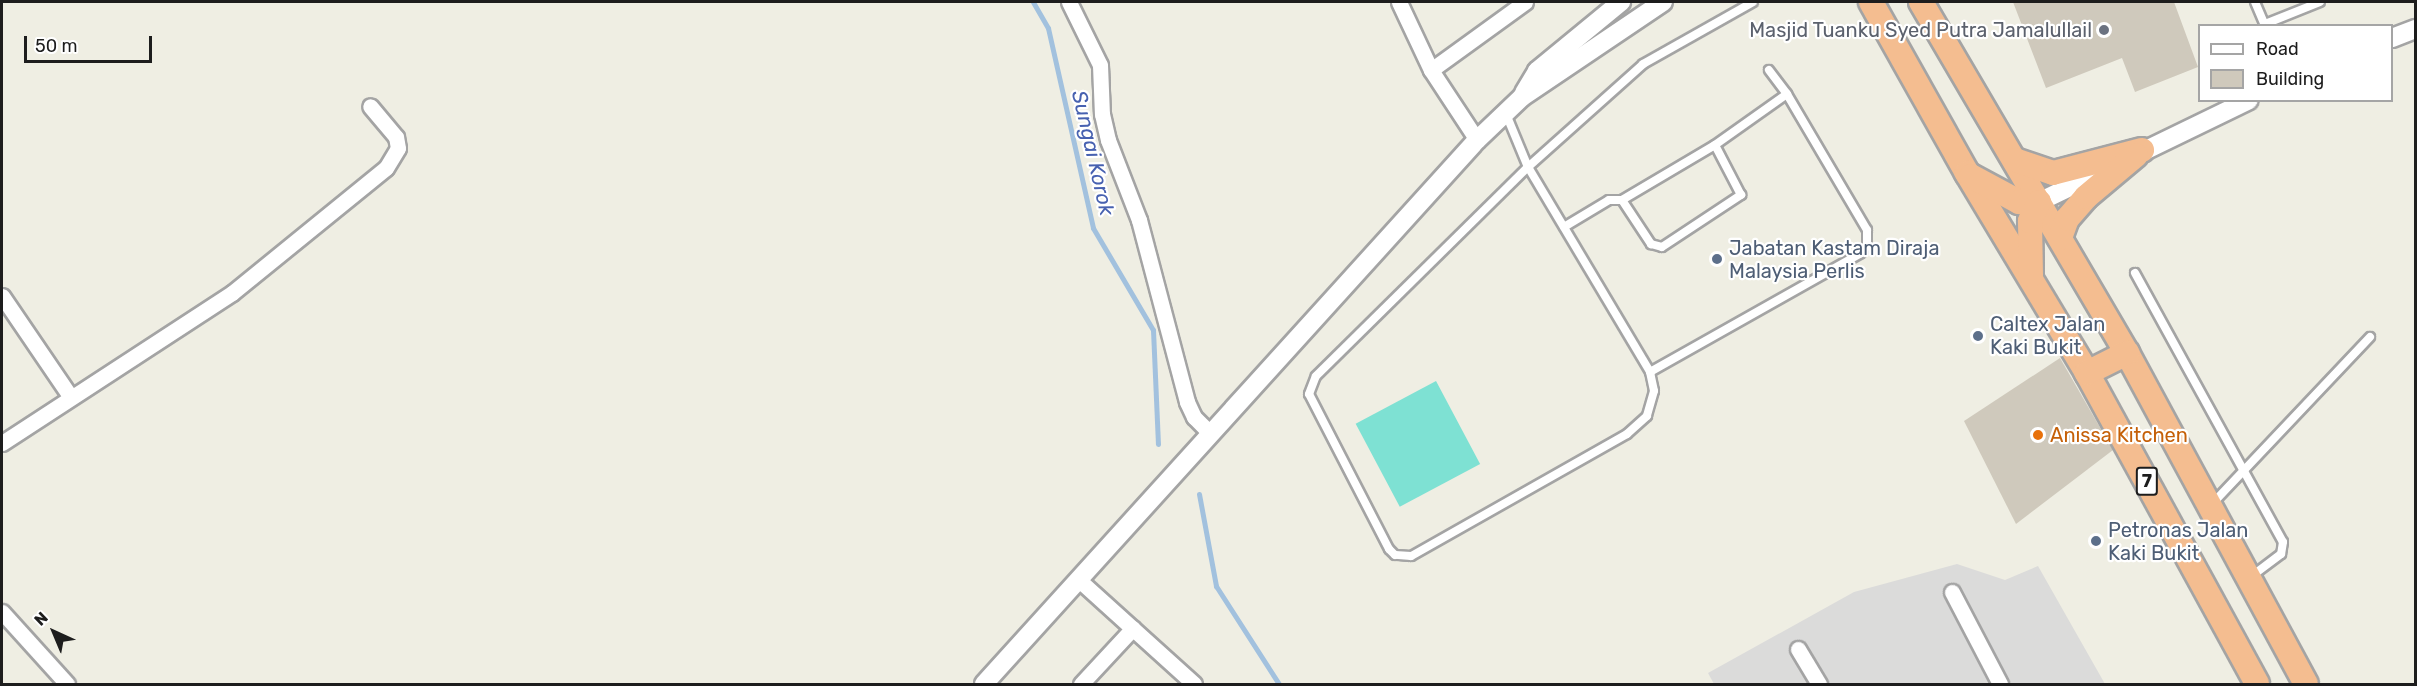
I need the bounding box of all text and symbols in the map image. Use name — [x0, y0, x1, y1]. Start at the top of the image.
place label: Masjid Tuanku Syed Putra Jamalullail — [1749, 18, 2092, 42]
marker: Masjid Tuanku Syed Putra Jamalullail — [2097, 23, 2111, 37]
scale bar — [27, 24, 154, 62]
legend — [2198, 24, 2393, 102]
text: 50 m — [35, 35, 78, 57]
text: Road — [2256, 38, 2299, 60]
text: Building — [2256, 68, 2324, 90]
water label: Sungai Korok — [1066, 88, 1120, 218]
place label: Jabatan Kastam Diraja Malaysia Perlis — [1729, 236, 1939, 283]
marker: Jabatan Kastam Diraja Malaysia Perlis — [1710, 252, 1724, 266]
place label: Caltex Jalan Kaki Bukit — [1990, 312, 2105, 359]
marker: Caltex Jalan Kaki Bukit — [1971, 329, 1985, 343]
place label: Anissa Kitchen — [2050, 423, 2188, 447]
marker: Anissa Kitchen — [2031, 428, 2045, 442]
road number: 7 — [2135, 466, 2159, 496]
place label: Petronas Jalan Kaki Bukit — [2108, 518, 2248, 565]
marker: Petronas Jalan Kaki Bukit — [2089, 534, 2103, 548]
north arrow — [24, 602, 84, 662]
text: N — [30, 608, 52, 630]

